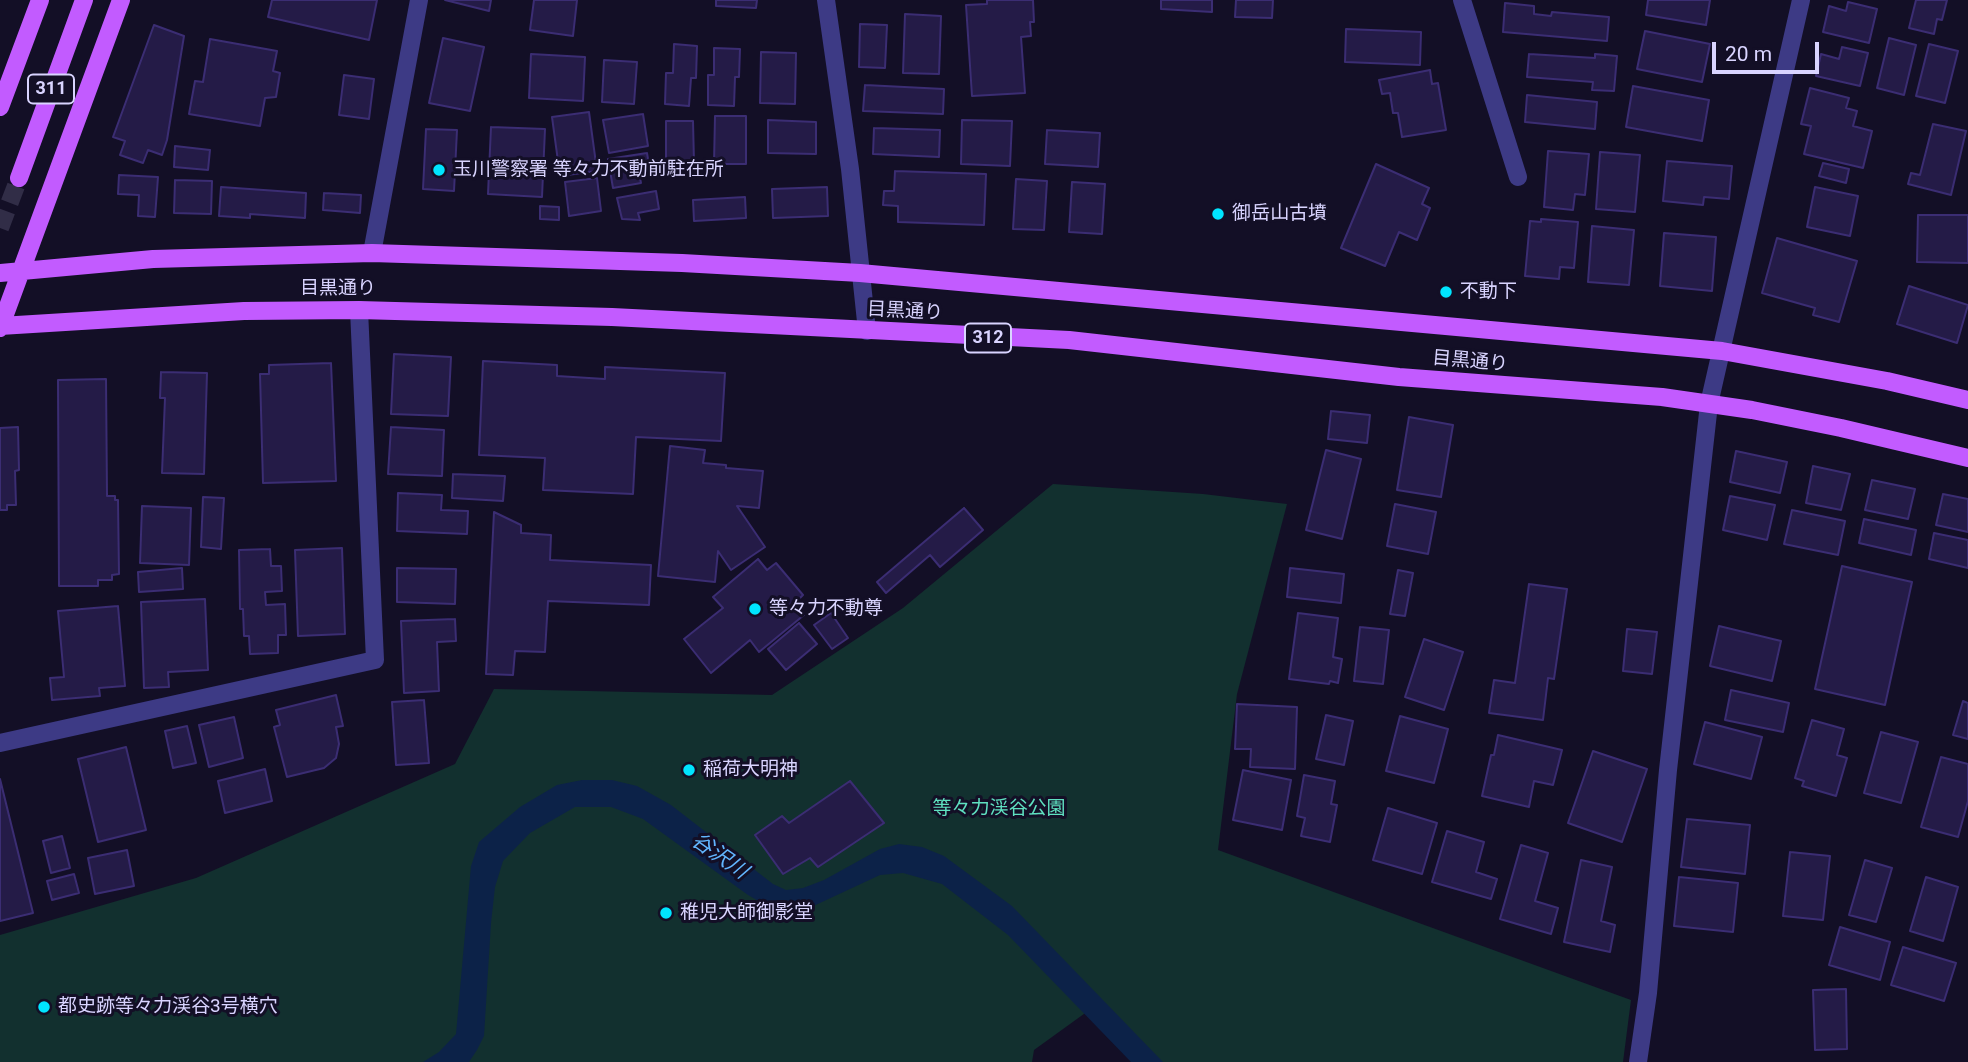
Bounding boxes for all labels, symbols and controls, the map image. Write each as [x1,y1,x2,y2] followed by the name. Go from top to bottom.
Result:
[1716,28,1823,72] scale bar
[1725,42,1772,66] text: 20 m
[28,74,74,104] road number: 311
[453,159,724,181] place label: 玉川警察署 等々力不動前駐在所
[431,162,447,178] marker: 玉川警察署 等々力不動前駐在所
[1232,203,1327,225] place label: 御岳山古墳
[1210,206,1226,222] marker: 御岳山古墳
[300,278,376,300] street label: 目黒通り
[1460,281,1517,303] place label: 不動下
[1438,284,1454,300] marker: 不動下
[866,299,944,325] street label: 目黒通り
[965,324,1011,352] road number: 312
[1431,347,1509,377] street label: 目黒通り
[769,598,883,620] place label: 等々力不動尊
[747,601,763,617] marker: 等々力不動尊
[703,759,798,781] place label: 稲荷大明神
[681,762,697,778] marker: 稲荷大明神
[933,798,1065,820] park label: 等々力渓谷公園
[686,829,752,885] water label: 谷沢川
[680,902,813,924] place label: 稚児大師御影堂
[658,905,674,921] marker: 稚児大師御影堂
[58,996,278,1018] place label: 都史跡等々力渓谷3号横穴
[36,999,52,1015] marker: 都史跡等々力渓谷3号横穴

